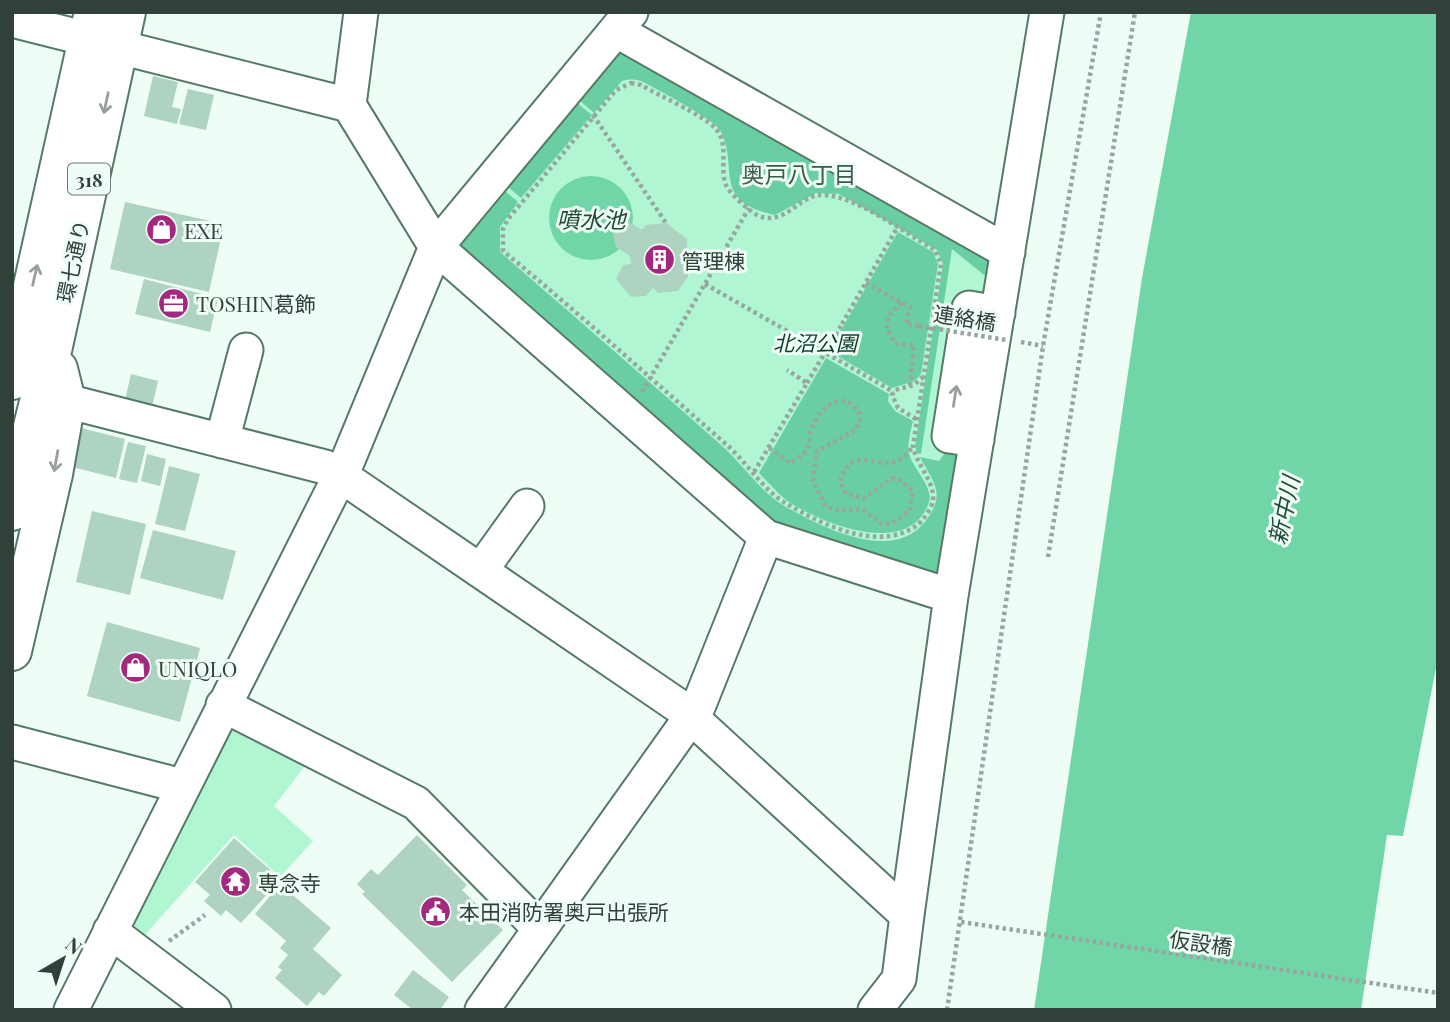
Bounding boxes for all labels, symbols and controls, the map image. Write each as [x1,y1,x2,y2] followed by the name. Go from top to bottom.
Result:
[98,91,112,114] one-way arrow
[742,158,857,189] district label: 奥戸八丁目
[68,164,110,195] road number: 318
[557,203,628,234] water label: 噴水池
[144,213,178,247] shop icon: EXE
[184,216,223,244] place label: EXE
[50,217,94,305] street label: 環七通り
[642,243,676,277] building icon: 管理棟
[682,246,745,274] place label: 管理棟
[29,264,43,287] one-way arrow
[156,286,190,320] office icon: TOSHIN葛飾
[196,289,316,317] place label: TOSHIN葛飾
[932,298,998,336] street label: 連絡橋
[773,328,860,356] park label: 北沼公園
[949,385,962,408] one-way arrow
[48,449,62,472] one-way arrow
[1261,470,1306,547] water label: 新中川
[118,651,152,685] shop icon: UNIQLO
[158,654,237,682] place label: UNIQLO
[218,865,252,899] temple icon: 専念寺
[258,868,321,896] place label: 専念寺
[419,894,453,928] public building icon: 本田消防署奥戸出張所
[459,897,669,925] place label: 本田消防署奥戸出張所
[28,924,98,994] north arrow
[1168,924,1234,960] street label: 仮設橋
[61,931,88,960] text: N

